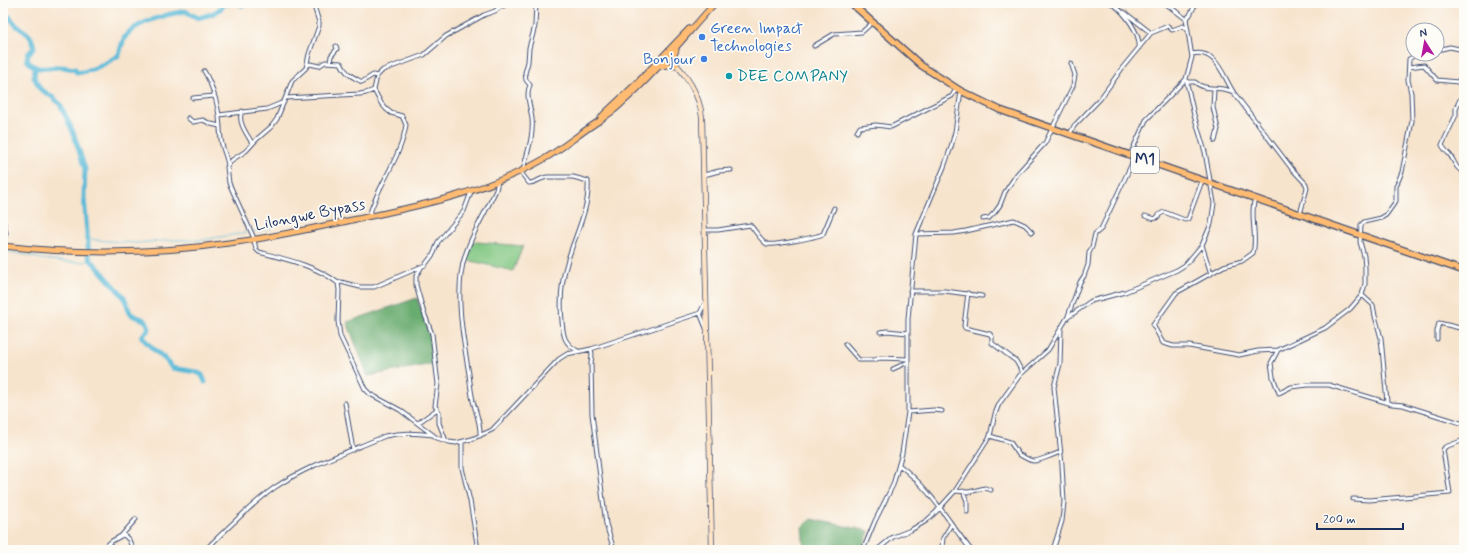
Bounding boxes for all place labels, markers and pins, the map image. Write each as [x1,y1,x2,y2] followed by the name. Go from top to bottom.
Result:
[710,18,803,58] place label: Green Impact Technologies
[697,32,707,42] marker: Green Impact Technologies
[643,49,696,70] place label: Bonjour
[699,54,709,64] marker: Bonjour
[737,66,848,87] place label: DEE COMPANY
[724,71,734,81] marker: DEE COMPANY

